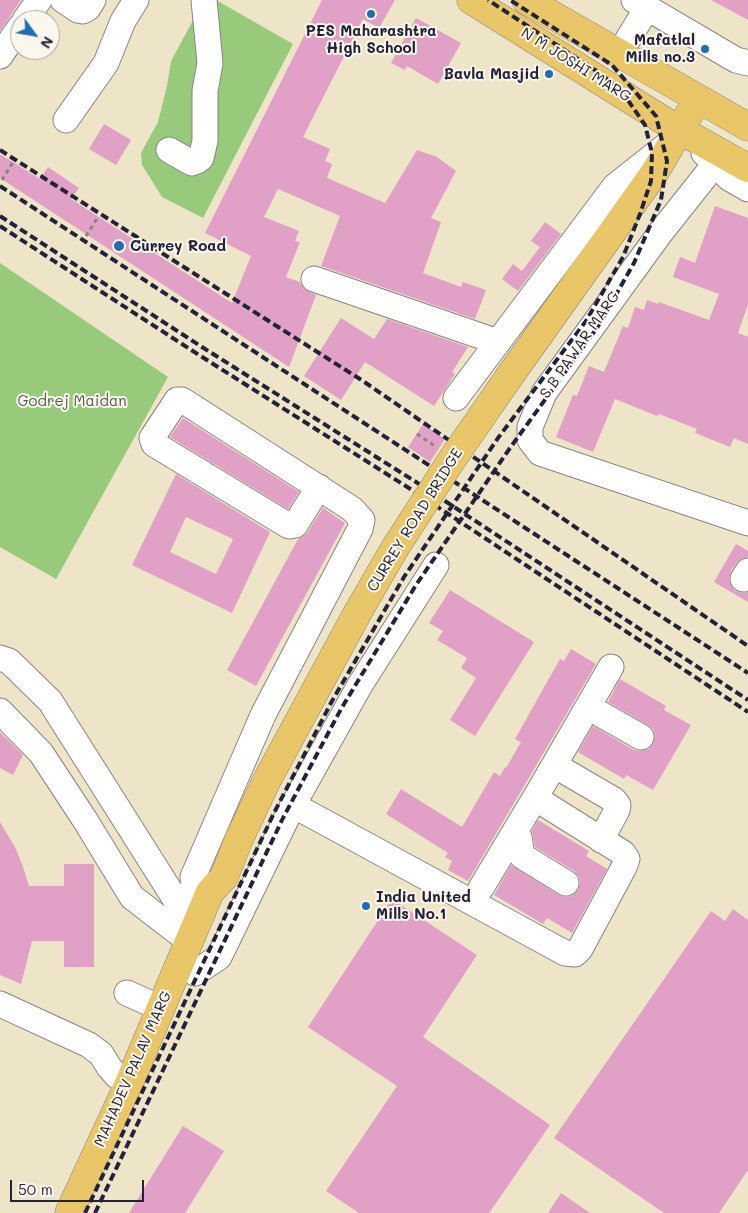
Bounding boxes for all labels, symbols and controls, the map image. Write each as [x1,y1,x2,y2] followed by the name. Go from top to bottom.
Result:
[365,8,377,20] marker: PES Maharashtra High School
[10,10,60,60] north arrow
[306,22,436,57] place label: PES Maharashtra High School
[518,24,634,106] street label: N M JOSHI MARG
[625,31,695,66] place label: Mafatlal Mills no.3
[36,33,58,52] text: N
[699,43,711,55] marker: Mafatlal Mills no.3
[444,65,539,83] place label: Bavla Masjid
[543,68,555,80] marker: Bavla Masjid
[130,237,226,255] place label: Currey Road
[112,239,126,253] marker: Currey Road
[536,288,624,402] street label: S B PAWAR MARG
[17,392,127,410] park label: Godrej Maidan
[363,445,467,595] street label: CURREY ROAD BRIDGE
[376,888,471,923] place label: India United Mills No.1
[360,900,372,912] marker: India United Mills No.1
[90,988,176,1150] street label: MAHADEV PALAV MARG
[12,1170,146,1202] scale bar
[18,1179,53,1199] text: 50 m

